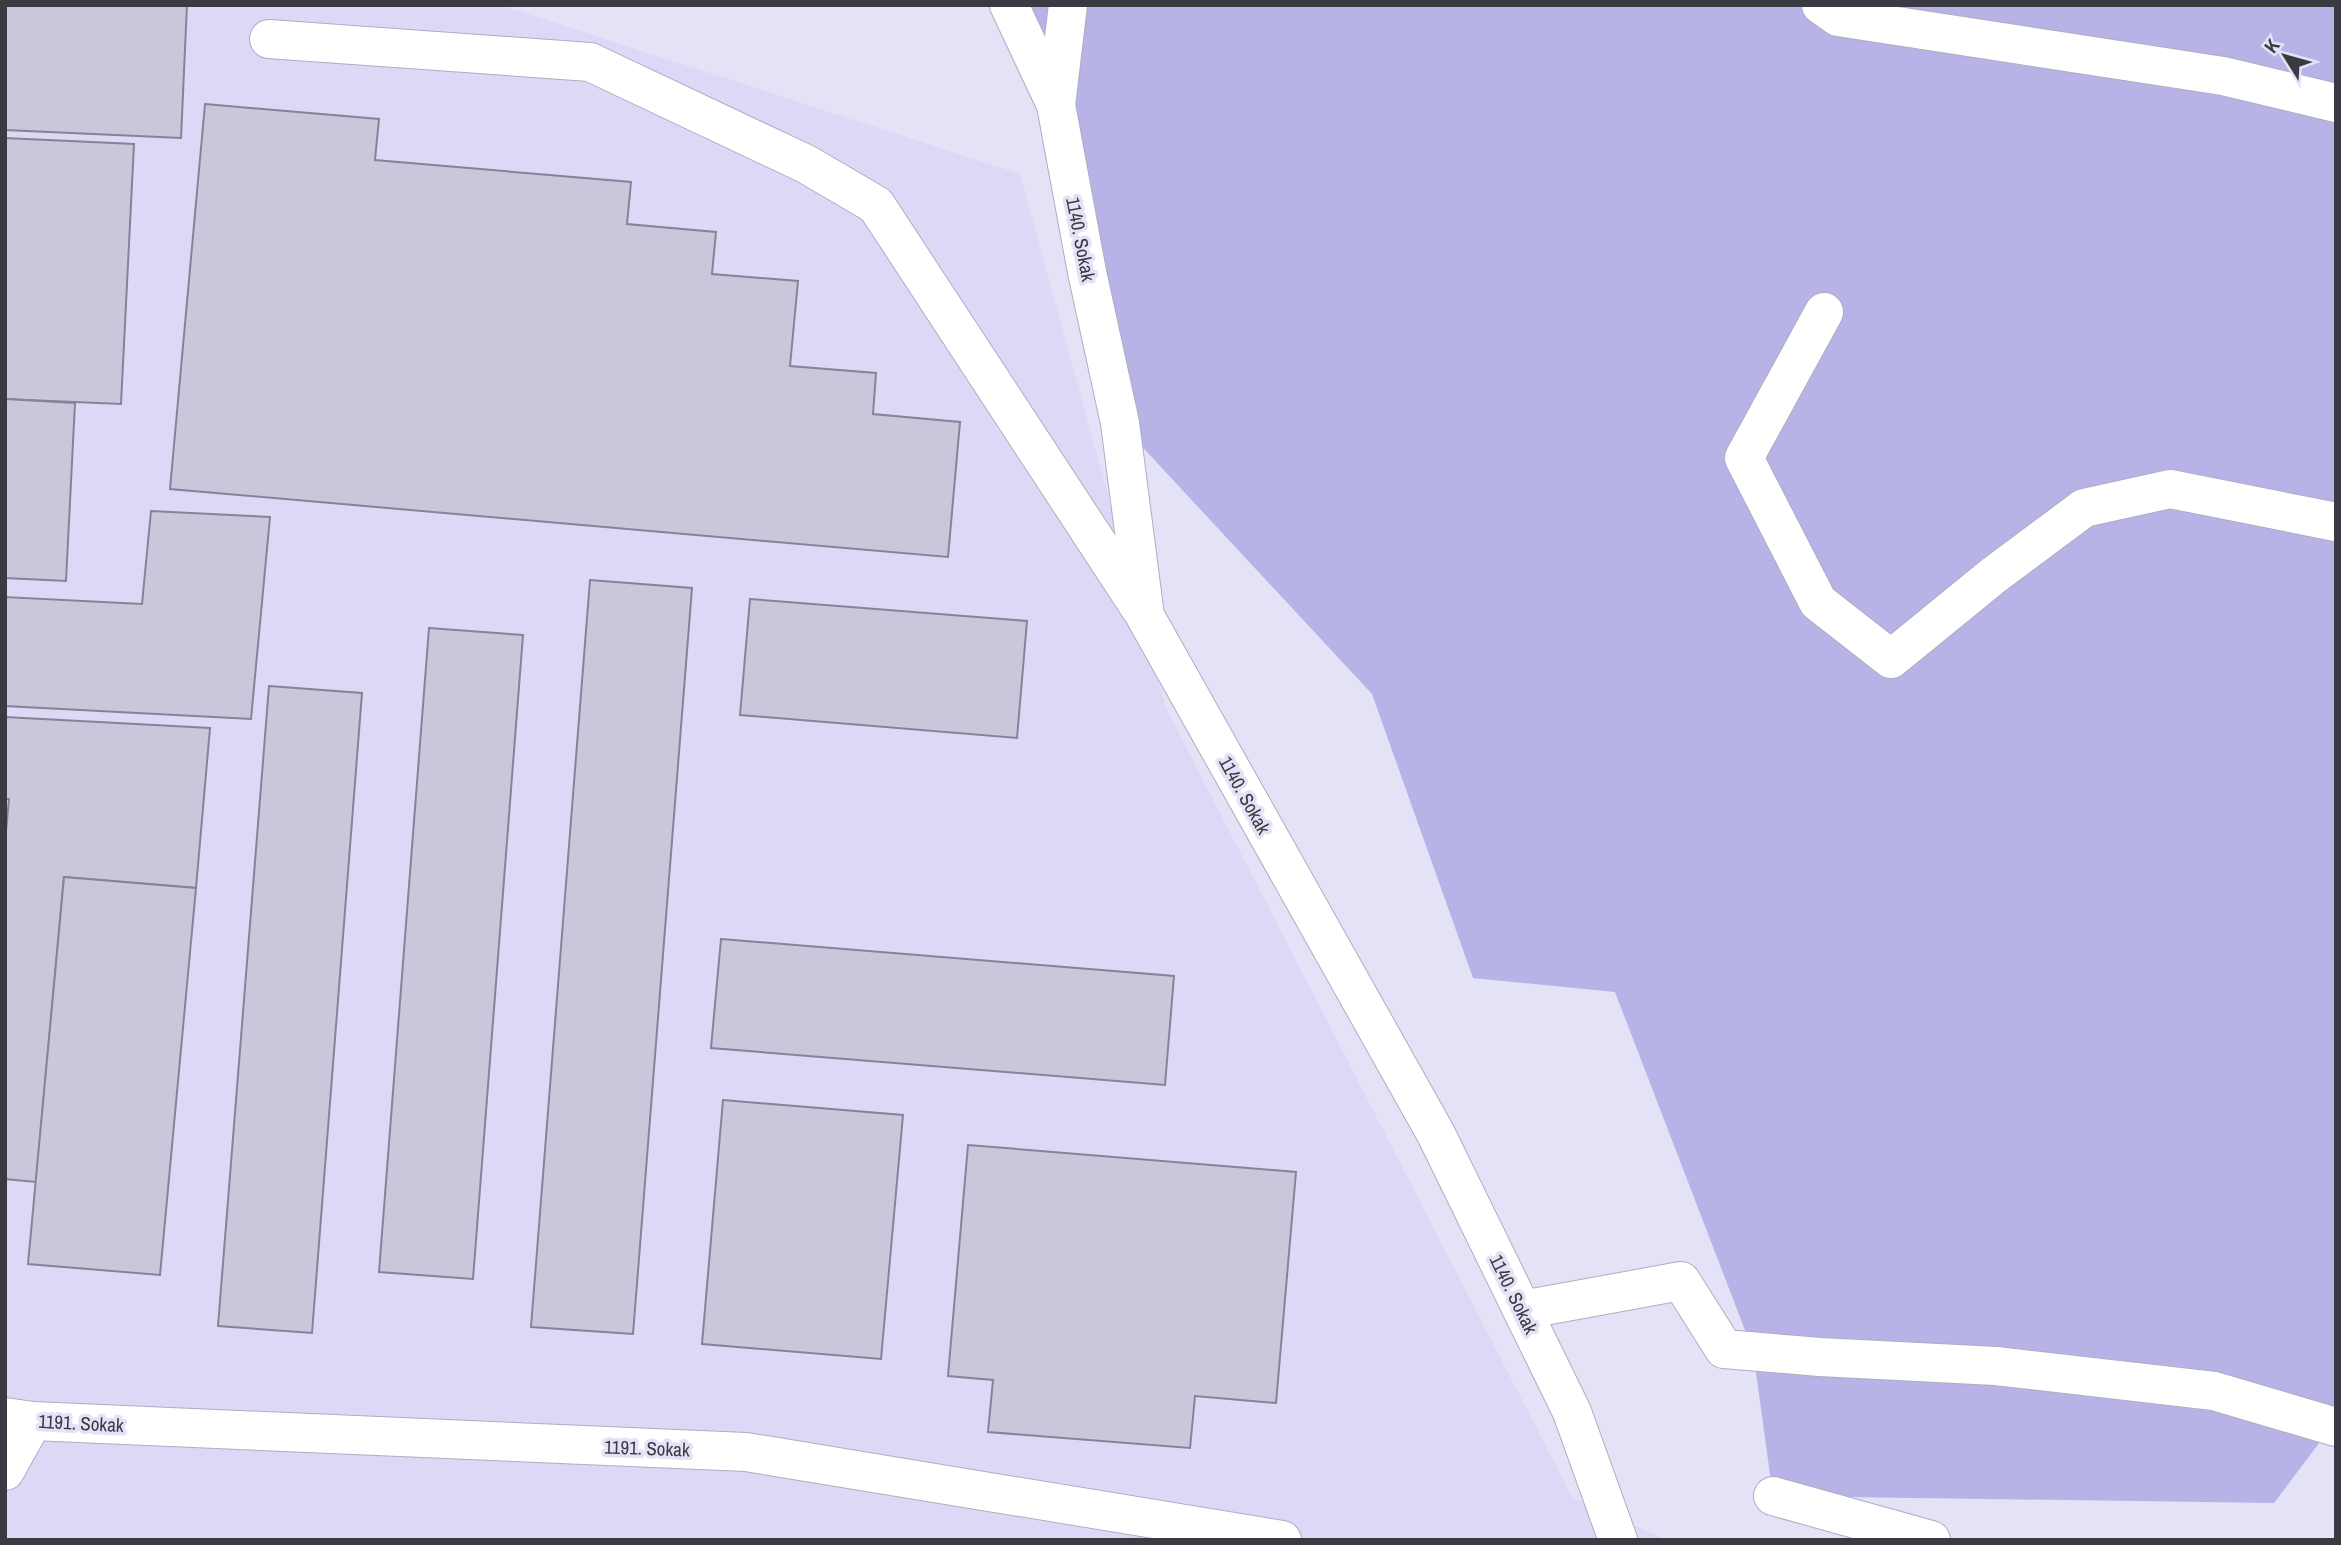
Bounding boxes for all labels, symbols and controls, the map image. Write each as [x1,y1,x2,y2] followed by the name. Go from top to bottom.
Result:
[2250,21,2320,91] north arrow
[2258,33,2286,58] text: K
[1060,195,1102,284] street label: 1140. Sokak
[1213,751,1277,839] street label: 1140. Sokak
[1484,1250,1545,1338] street label: 1140. Sokak
[38,1408,125,1438] street label: 1191. Sokak
[604,1434,690,1462] street label: 1191. Sokak

